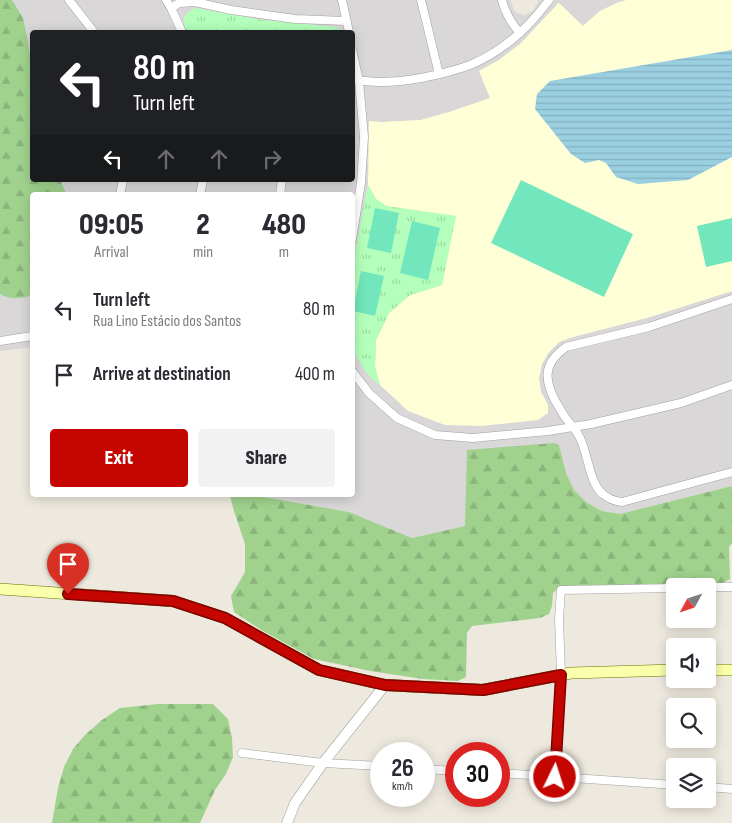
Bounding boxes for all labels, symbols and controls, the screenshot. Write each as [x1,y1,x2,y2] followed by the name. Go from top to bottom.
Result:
[133,47,195,90] text: 80 m
[50,50,115,115] icon: left
[133,90,195,117] text: Turn left
[99,145,127,173] icon: left
[152,145,180,173] icon: ahead
[205,145,233,173] icon: ahead
[258,145,286,173] icon: right
[79,207,144,243] text: 09:05
[196,207,210,243] text: 2
[262,207,306,243] text: 480
[94,243,129,262] text: Arrival
[193,243,213,262] text: min
[279,243,289,262] text: m
[93,289,150,312] text: Turn left
[50,296,78,324] icon: left
[303,298,335,321] text: 80 m
[93,312,241,331] text: Rua Lino Estácio dos Santos
[50,361,78,389] icon: arrive
[93,363,231,386] text: Arrive at destination
[295,363,335,386] text: 400 m
[50,429,188,487] button: Exit
[198,429,335,487] button: Share
[47,543,89,594] pin
[54,550,82,578] icon: arrive
[666,578,716,628] north arrow
[666,578,716,808] map controls
[666,638,716,688] button: sound
[666,698,716,748] button: search
[445,742,510,807] speed limit sign: 30
[528,750,580,802] position arrow
[391,753,414,784] text: 26
[666,758,716,808] button: layers
[392,779,413,794] text: km/h

